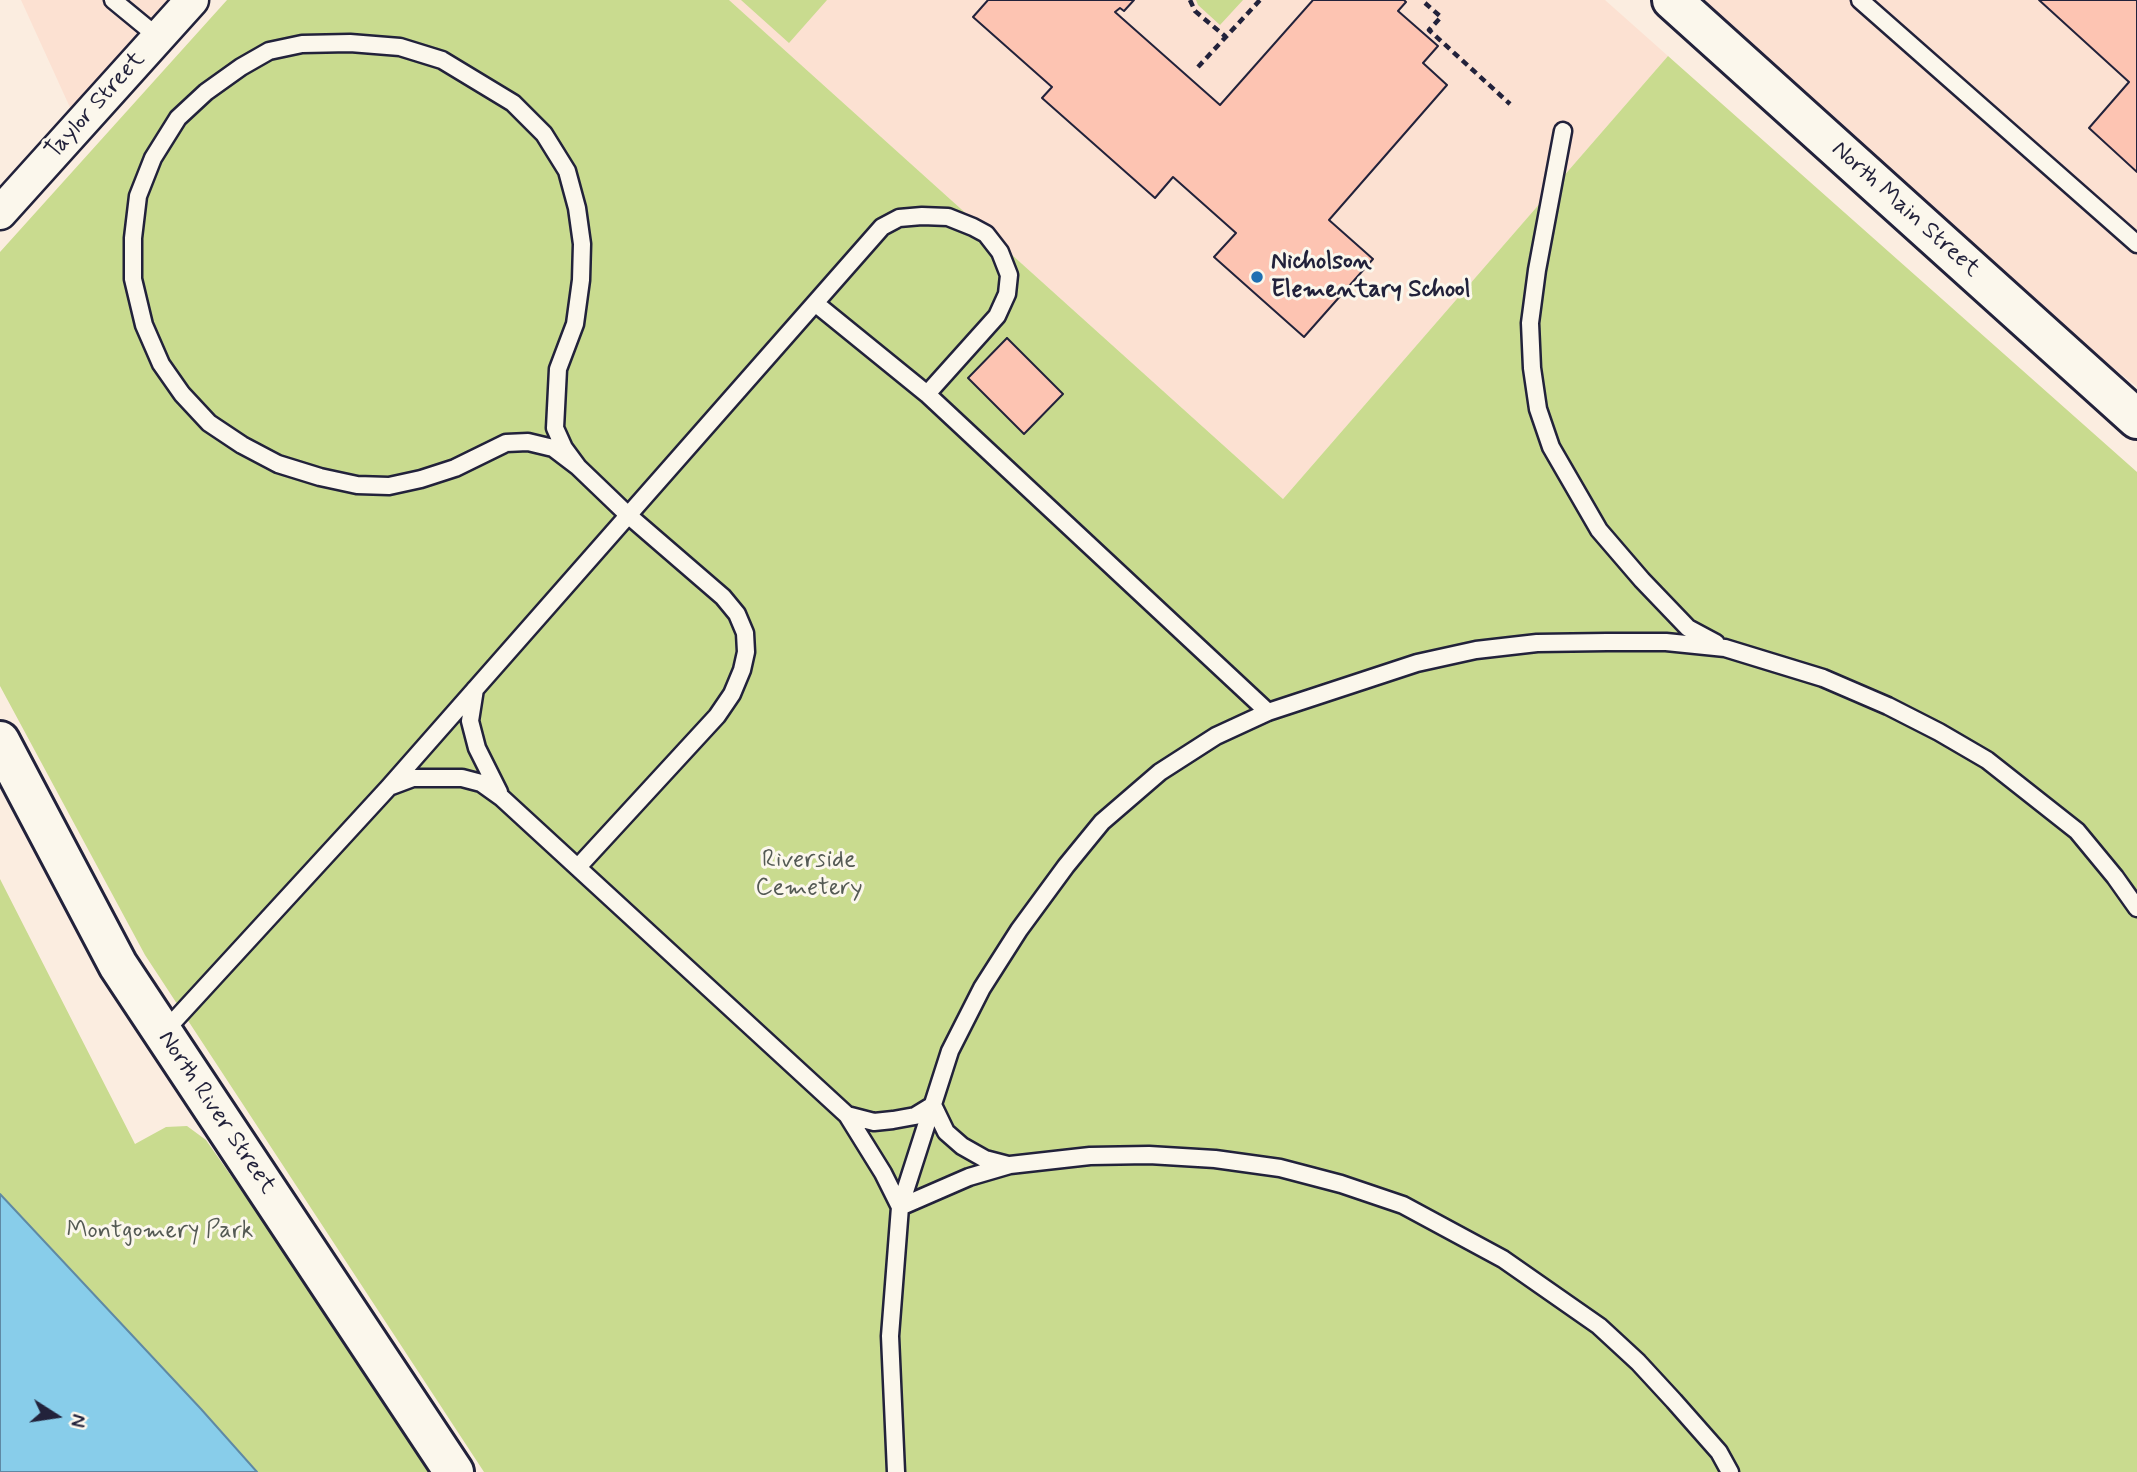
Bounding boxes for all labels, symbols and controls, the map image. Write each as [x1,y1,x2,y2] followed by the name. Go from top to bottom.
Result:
[40,46,152,166] street label: Taylor Street
[1825,136,1985,284] street label: North Main Street
[1271,249,1470,305] place label: Nicholson Elementary School
[1249,269,1265,285] marker: Nicholson Elementary School
[755,847,863,903] park label: Riverside Cemetery
[151,1026,281,1200] street label: North River Street
[66,1218,254,1246] park label: Montgomery Park
[21,1381,91,1451] north arrow
[63,1412,91,1429] text: N

